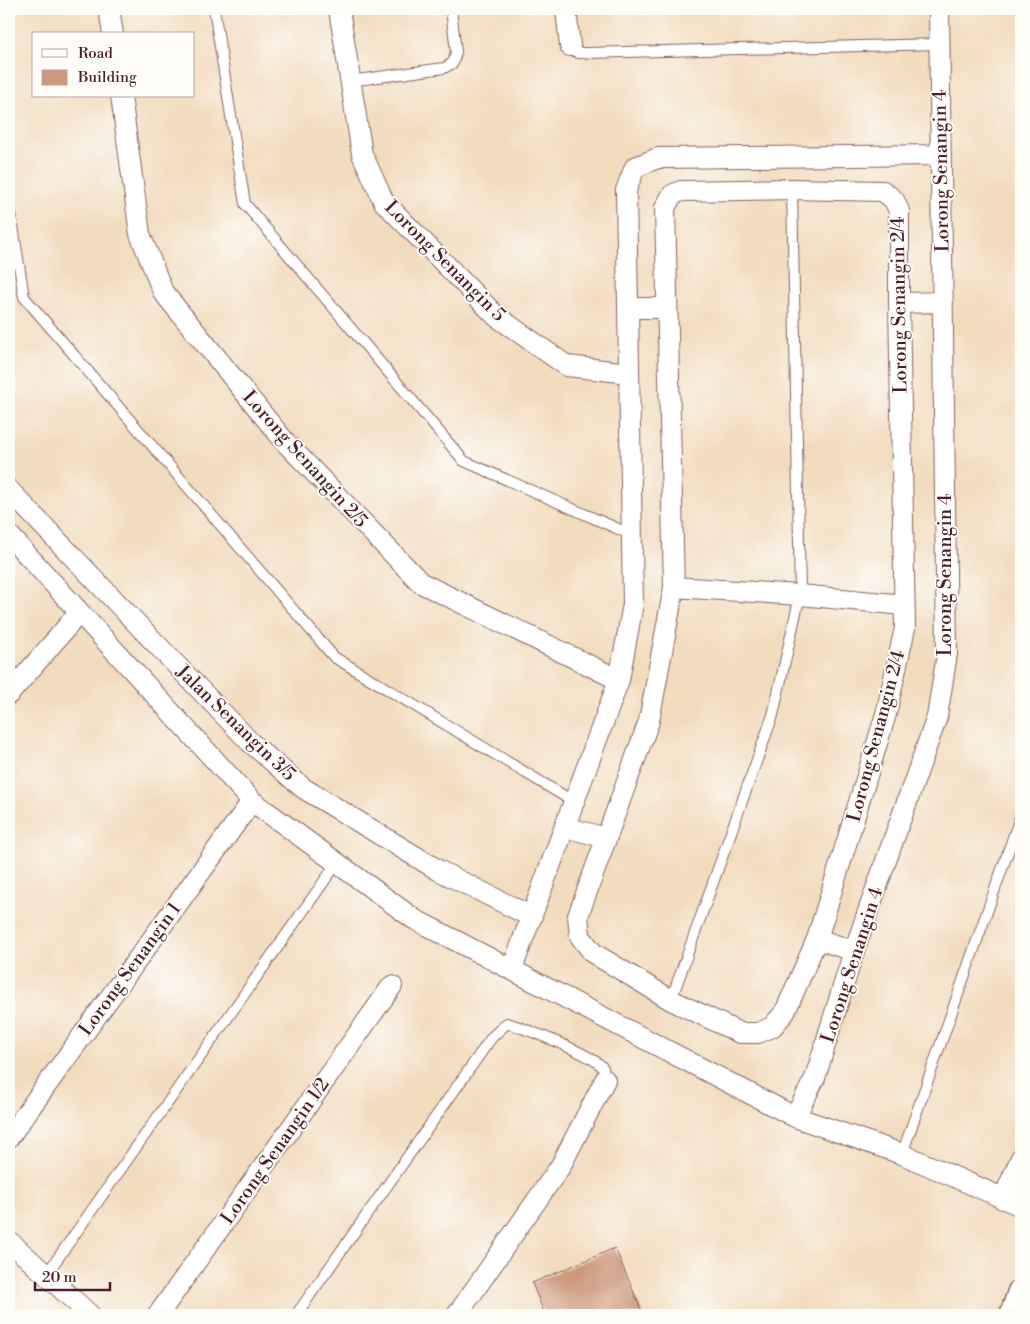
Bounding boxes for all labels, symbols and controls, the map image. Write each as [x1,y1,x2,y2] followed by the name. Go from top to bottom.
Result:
[32,32,195,98] legend
[78,44,113,63] text: Road
[77,68,137,87] text: Building
[928,90,954,252] street label: Lorong Senangin 4
[379,195,511,327] street label: Lorong Senangin 5
[885,216,913,394] street label: Lorong Senangin 2/4
[237,386,373,532] street label: Lorong Senangin 2/5
[933,494,957,656] street label: Lorong Senangin 4
[842,647,910,825] street label: Lorong Senangin 2/4
[171,659,301,786] street label: Jalan Senangin 3/5
[815,884,889,1046] street label: Lorong Senangin 4
[73,898,187,1040] street label: Lorong Senangin 1
[215,1073,335,1229] street label: Lorong Senangin 1/2
[35,1259,110,1291] scale bar
[42,1268,77,1287] text: 20 m

